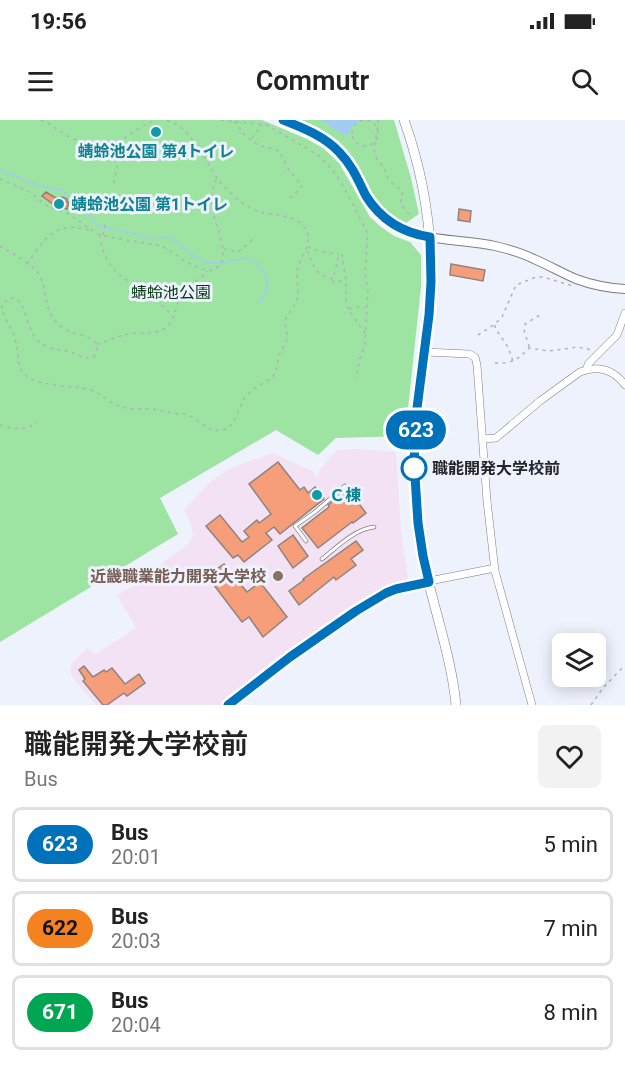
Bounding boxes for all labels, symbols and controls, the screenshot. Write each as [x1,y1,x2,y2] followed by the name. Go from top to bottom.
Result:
[30,9,87,34] text: 19:56
[24,65,57,98] icon: menu
[256,65,369,97] text: Commutr
[568,65,601,98] icon: search
[149,125,163,139] marker: 蜻蛉池公園 第4トイレ
[77,142,235,161] place label: 蜻蛉池公園 第4トイレ
[71,195,228,214] place label: 蜻蛉池公園 第1トイレ
[52,197,66,211] marker: 蜻蛉池公園 第1トイレ
[131,283,211,302] park label: 蜻蛉池公園
[382,410,450,450] line badge: 623
[398,418,434,442] text: 623
[401,455,427,481] marker: 職能開発大学校前
[432,459,560,478] place label: 職能開発大学校前
[329,486,361,505] place label: Ｃ棟
[310,488,324,502] marker: Ｃ棟
[90,567,266,586] place label: 近畿職業能力開発大学校
[271,569,285,583] marker: 近畿職業能力開発大学校
[552,633,606,687] map controls
[552,633,606,687] button: layers
[538,725,601,788] button: heart
[24,728,248,761] text: 職能開発大学校前
[24,767,58,791] text: Bus
[111,820,149,845] text: Bus
[42,832,78,856] text: 623
[543,832,598,857] text: 5 min
[111,845,161,869] text: 20:01
[111,904,149,929] text: Bus
[42,916,78,940] text: 622
[543,916,598,941] text: 7 min
[111,929,161,953] text: 20:03
[111,988,149,1013] text: Bus
[42,1000,78,1024] text: 671
[543,1000,598,1025] text: 8 min
[111,1013,161,1037] text: 20:04

